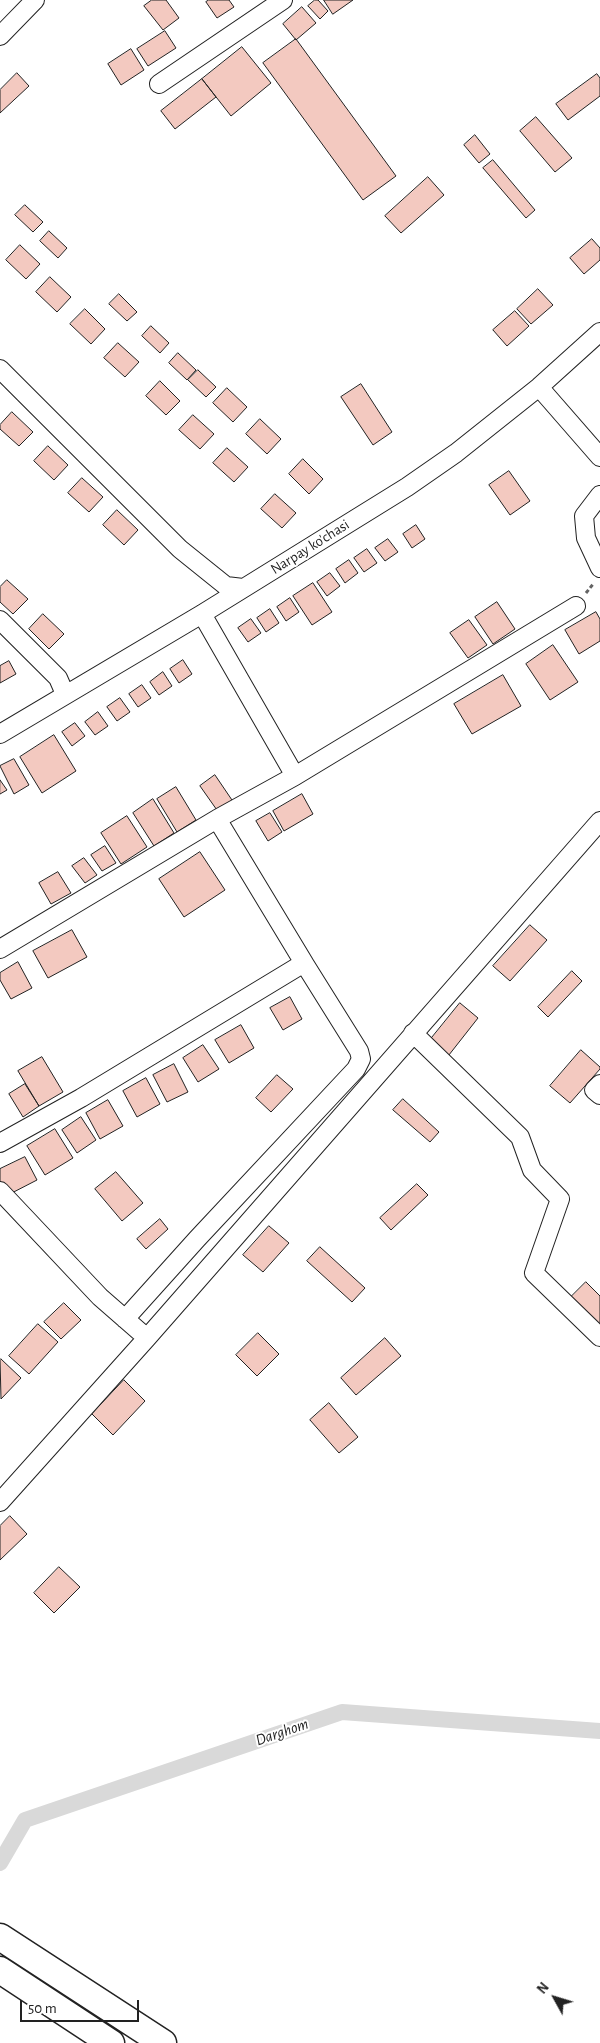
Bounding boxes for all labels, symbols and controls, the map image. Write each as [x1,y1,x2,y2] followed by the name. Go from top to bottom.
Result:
[267,516,353,578] street label: Narpay ko'chasi
[253,1714,311,1750] water label: Darghоm
[530,1973,580,2023] north arrow
[535,1980,552,1997] text: N
[22,1990,141,2022] scale bar
[28,2001,57,2016] text: 50 m

